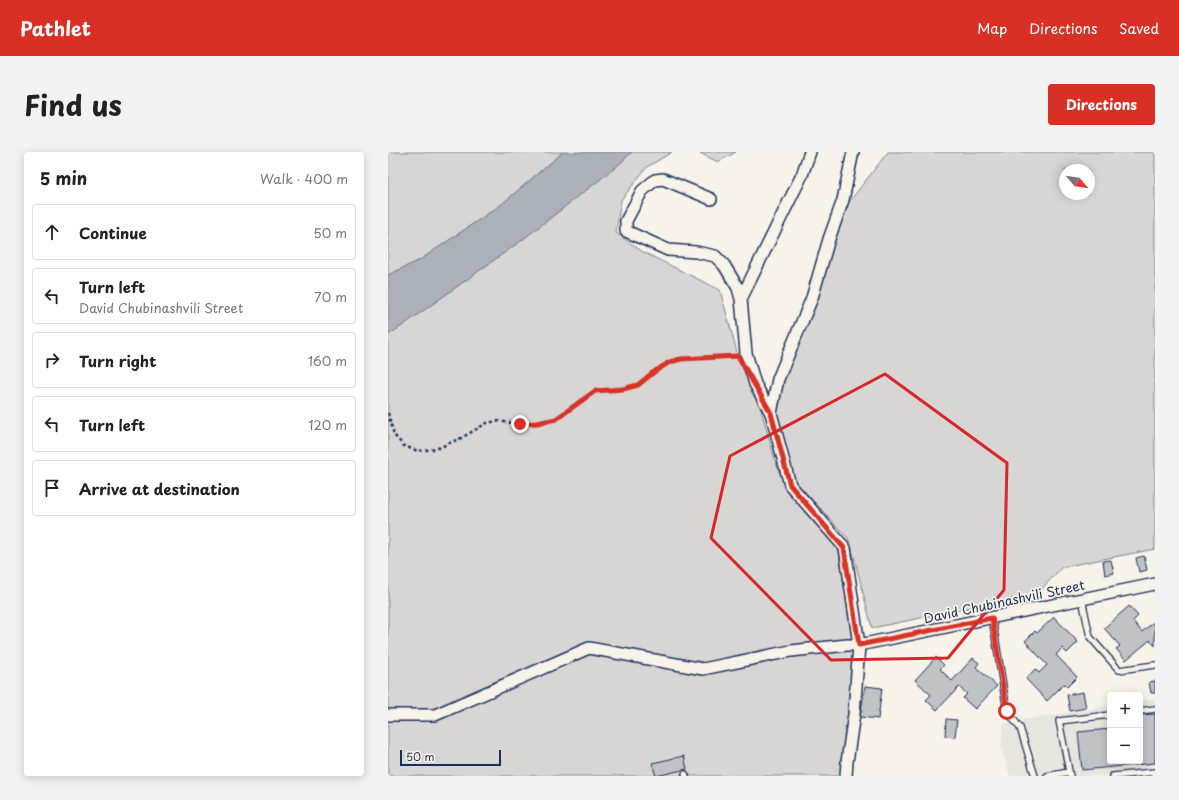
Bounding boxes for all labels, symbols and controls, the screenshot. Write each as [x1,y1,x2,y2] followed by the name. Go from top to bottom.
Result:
[20,14,91,42] text: Pathlet
[977,18,1007,39] text: Map
[1029,18,1097,39] text: Directions
[1119,18,1159,39] text: Saved
[24,83,122,126] text: Find us
[1048,84,1155,125] button: Directions
[1059,164,1095,200] north arrow
[40,165,87,191] text: 5 min
[260,169,348,188] text: Walk · 400 m
[41,221,63,243] icon: ahead
[79,221,147,244] text: Continue
[313,223,347,242] text: 50 m
[79,275,145,298] text: Turn left
[41,285,63,307] icon: left
[314,287,347,306] text: 70 m
[79,298,243,317] text: David Chubinashvili Street
[41,349,63,371] icon: right
[79,349,156,372] text: Turn right
[308,351,347,370] text: 160 m
[41,413,63,435] icon: left
[79,413,145,436] text: Turn left
[308,415,347,434] text: 120 m
[511,415,529,433] route end
[41,477,63,499] icon: arrive
[79,477,240,500] text: Arrive at destination
[922,575,1086,627] street label: David Chubinashvili Street
[1107,692,1143,764] map controls
[1107,692,1143,728] button: +
[998,702,1016,720] route start
[1107,728,1143,764] button: −
[400,748,501,767] scale bar
[406,748,435,765] text: 50 m

